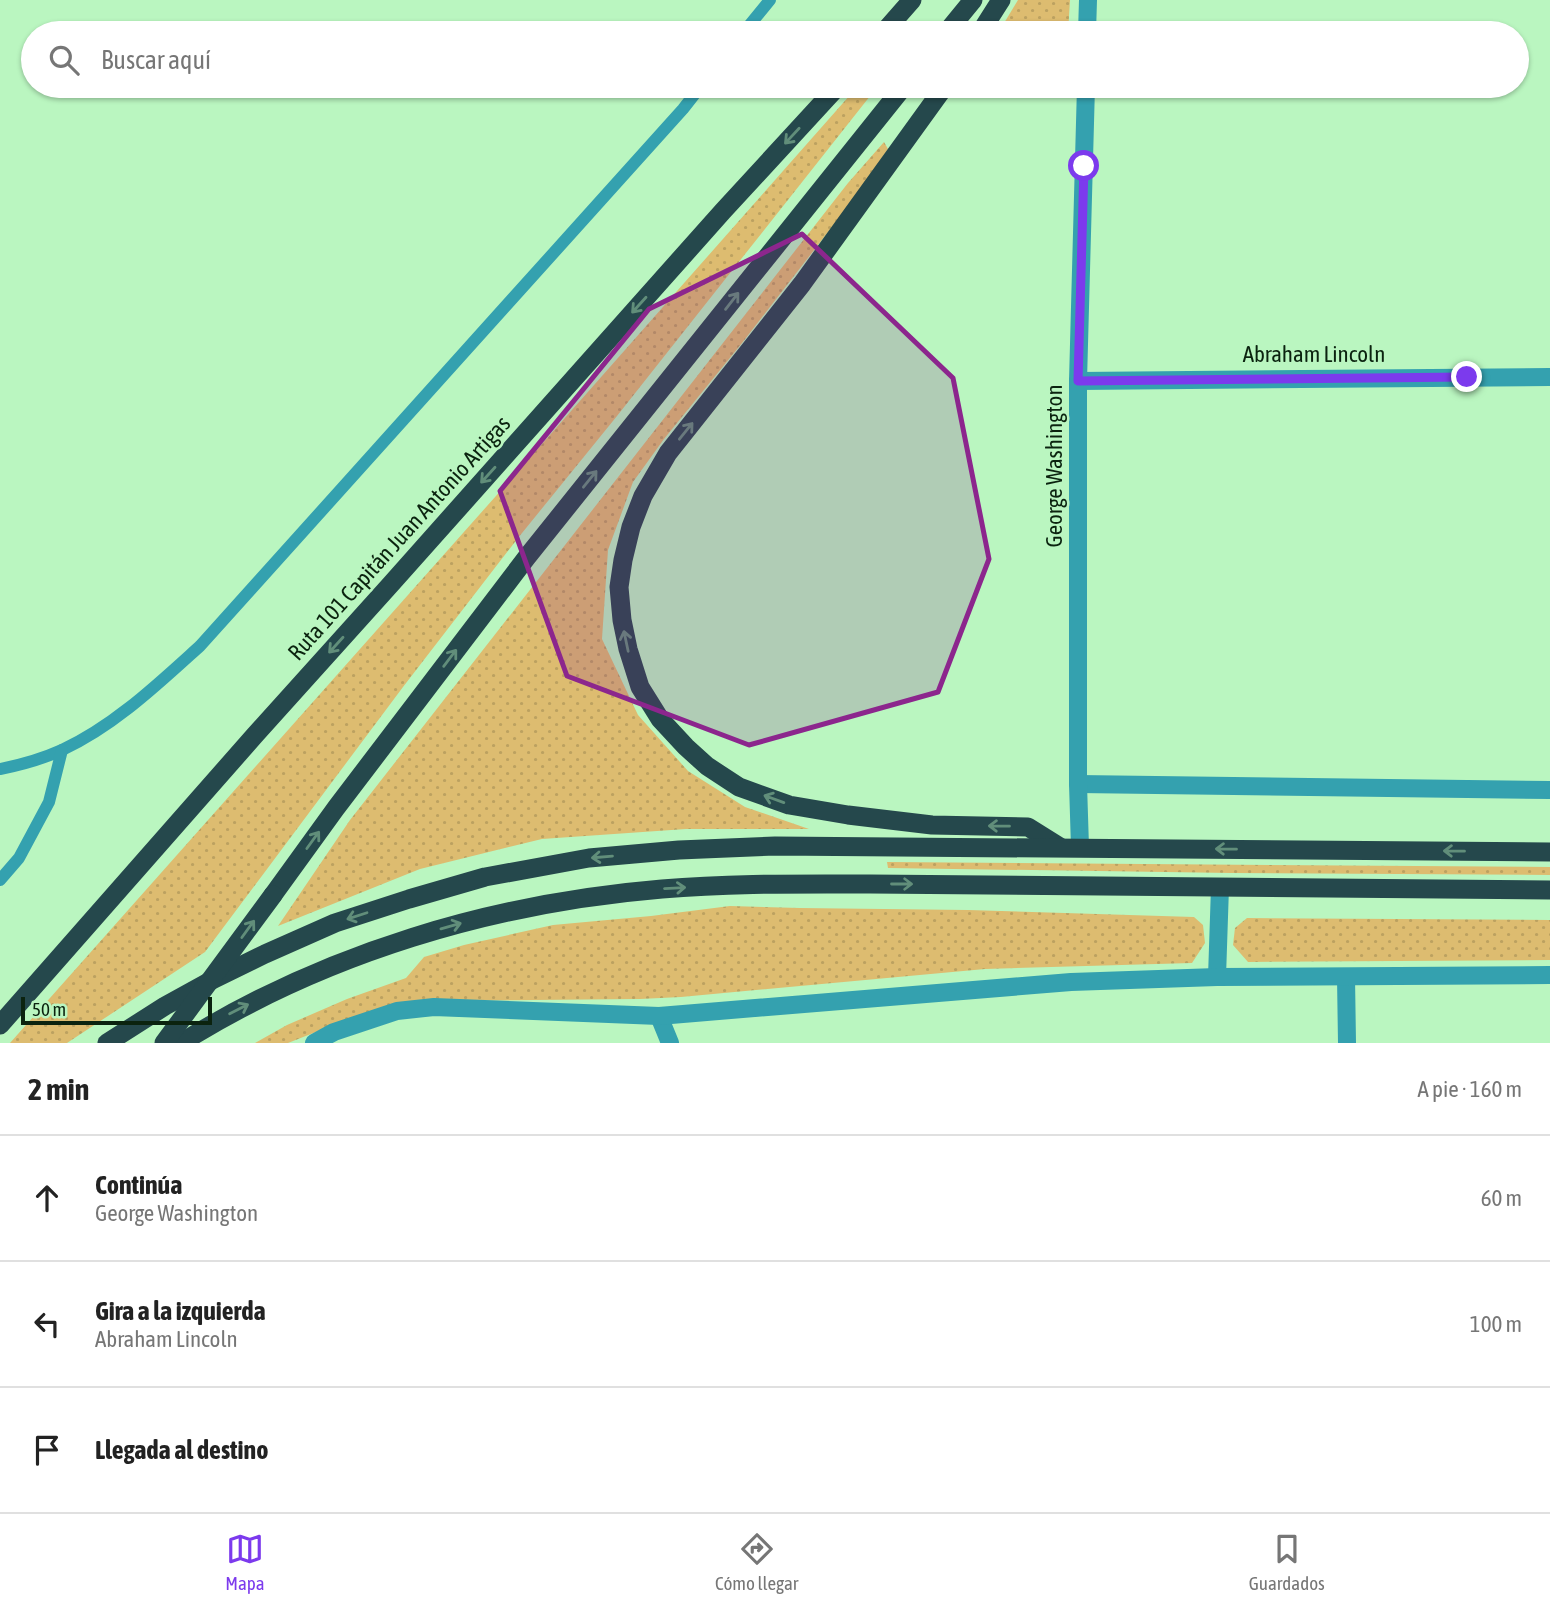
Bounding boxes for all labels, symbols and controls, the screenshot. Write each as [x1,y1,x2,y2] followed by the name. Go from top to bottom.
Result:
[21,21,1529,98] search box
[45,41,83,79] icon: search
[101,45,211,75] text: Buscar aquí
[783,127,800,144] one-way arrow
[1068,150,1099,181] route start
[724,292,739,310] one-way arrow
[631,296,647,314] one-way arrow
[1243,341,1385,367] street label: Abraham Lincoln
[1451,361,1482,392] route end
[1041,384,1067,548] street label: George Washington
[283,411,515,665] street label: Ruta 101 Capitán Juan Antonio Artigas
[678,422,694,440] one-way arrow
[480,466,496,484] one-way arrow
[582,470,597,488] one-way arrow
[619,630,633,653] one-way arrow
[328,636,345,653] one-way arrow
[443,650,458,668] one-way arrow
[763,792,785,804] one-way arrow
[987,820,1010,833] one-way arrow
[306,831,320,850] one-way arrow
[1215,842,1238,856] one-way arrow
[1443,845,1466,858] one-way arrow
[591,851,613,864] one-way arrow
[891,877,914,891] one-way arrow
[663,882,686,895] one-way arrow
[346,910,368,923] one-way arrow
[440,919,462,932] one-way arrow
[241,920,255,939] one-way arrow
[21,994,212,1026] scale bar
[32,998,66,1020] text: 50 m
[229,1001,249,1015] one-way arrow
[28,1072,89,1106] text: 2 min
[1418,1076,1522,1102] text: A pie · 160 m
[95,1170,182,1200] text: Continúa
[28,1179,66,1217] icon: ahead
[1481,1185,1522,1211] text: 60 m
[95,1200,258,1226] text: George Washington
[95,1296,266,1326] text: Gira a la izquierda
[28,1305,66,1343] icon: left
[1470,1311,1522,1337] text: 100 m
[95,1326,238,1352] text: Abraham Lincoln
[28,1431,66,1469] icon: arrive
[95,1435,268,1465] text: Llegada al destino
[225,1530,265,1594] tab: Mapa
[715,1530,798,1594] tab: Cómo llegar
[1249,1530,1325,1594] tab: Guardados

